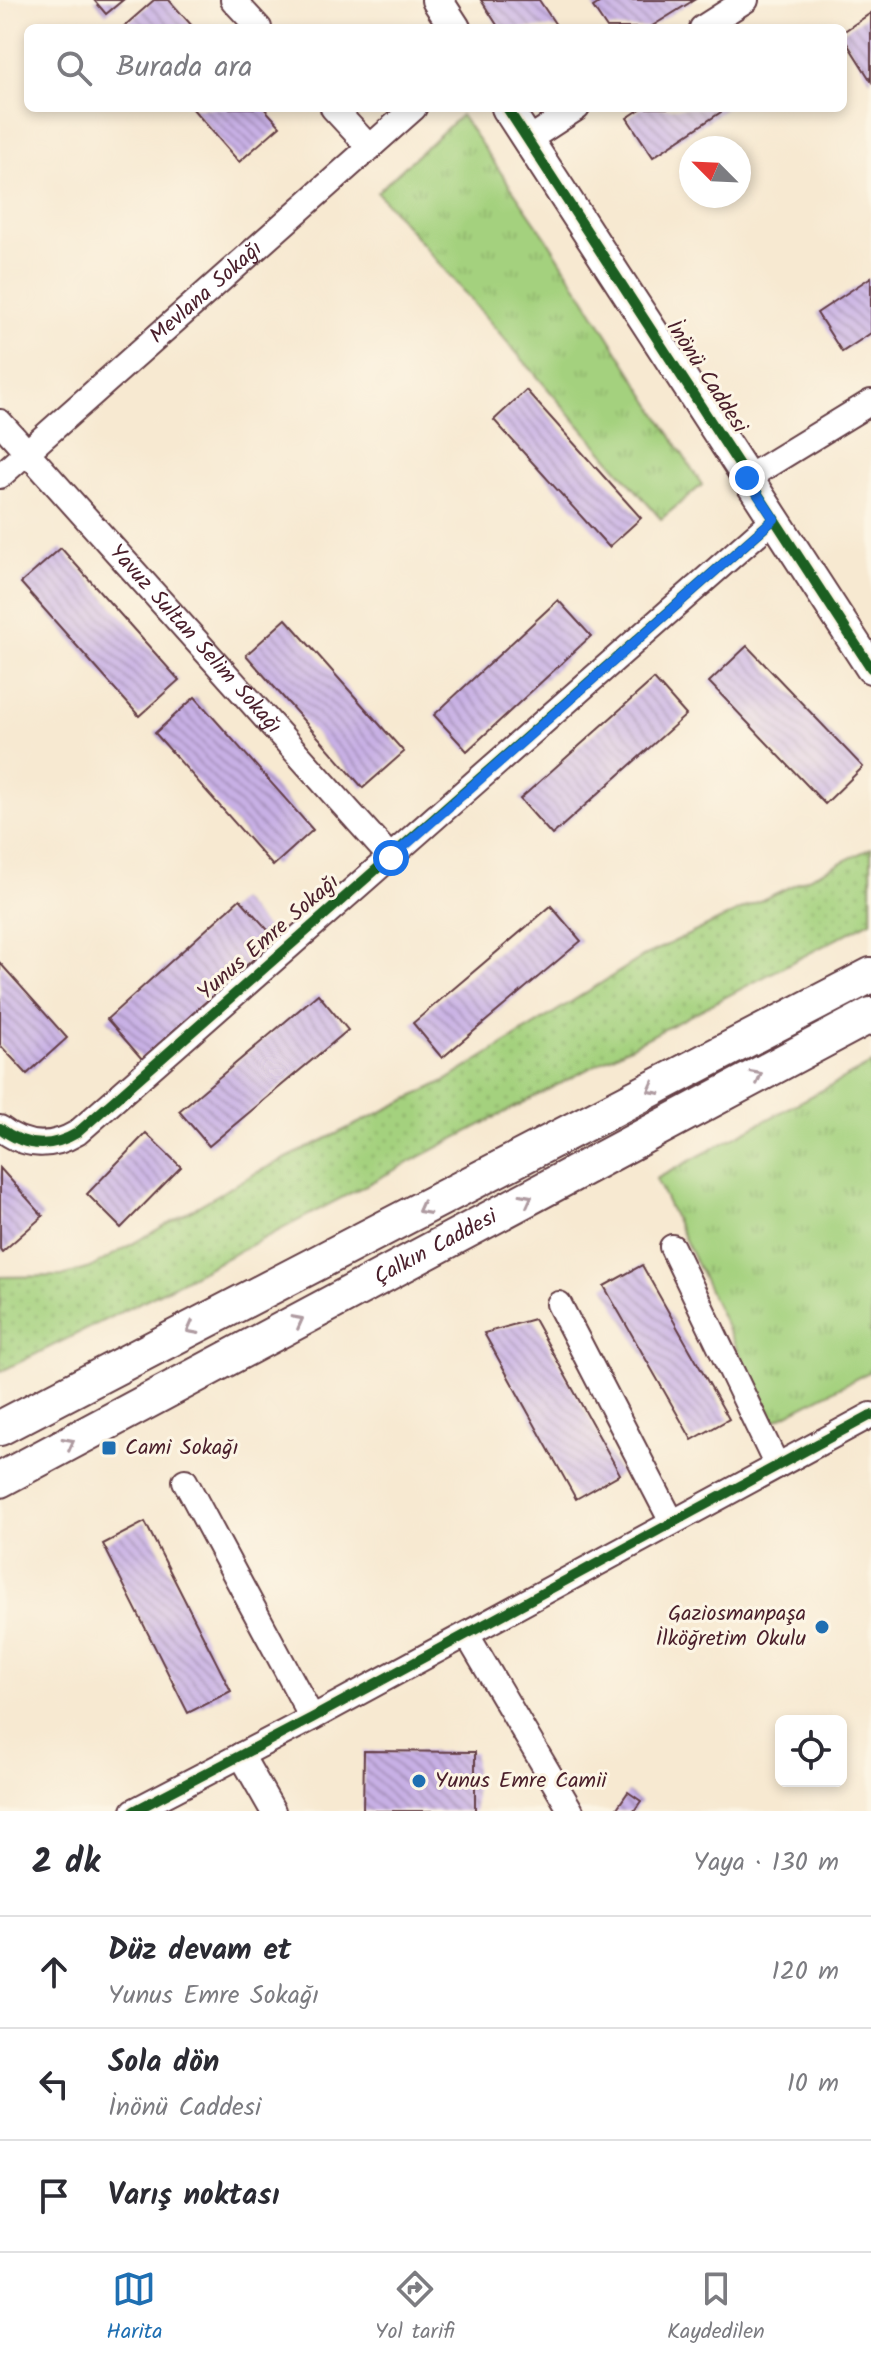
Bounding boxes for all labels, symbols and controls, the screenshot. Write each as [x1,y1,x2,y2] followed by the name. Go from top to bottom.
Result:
[24,24,847,112] search box
[116,44,253,92] text: Burada ara
[52,46,96,90] icon: search
[679,136,751,208] north arrow
[142,233,271,353] street label: Mevlana Sokağı
[656,313,756,441] street label: İnönü Caddesi
[729,460,765,496] route end
[100,536,290,742] street label: Yavuz Sultan Selim Sokağı
[373,840,409,876] route start
[190,866,348,1010] street label: Yunus Emre Sokağı
[748,1071,763,1086] one-way arrow
[647,1079,661,1094] one-way arrow
[519,1193,534,1208] one-way arrow
[368,1200,505,1295] street label: Çalkın Caddesi
[416,1200,431,1215] one-way arrow
[290,1315,304,1330] one-way arrow
[186,1320,200,1335] one-way arrow
[125,1431,238,1466] place label: Cami Sokağı
[60,1438,75,1453] one-way arrow
[100,1439,118,1457] marker: Cami Sokağı
[656,1597,806,1657] place label: Gaziosmanpaşa İlköğretim Okulu
[813,1618,831,1636] marker: Gaziosmanpaşa İlköğretim Okulu
[775,1715,847,1787] map controls
[775,1715,847,1787] button: locate
[435,1764,607,1799] place label: Yunus Emre Camii
[410,1772,428,1790] marker: Yunus Emre Camii
[32,1836,100,1890] text: 2 dk
[693,1842,839,1884] text: Yaya · 130 m
[108,1927,291,1975] text: Düz devam et
[32,1950,76,1994] icon: ahead
[772,1951,839,1993] text: 120 m
[108,1975,319,2017] text: Yunus Emre Sokağı
[108,2039,219,2087] text: Sola dön
[32,2062,76,2106] icon: left
[787,2063,839,2105] text: 10 m
[108,2087,261,2129] text: İnönü Caddesi
[108,2172,279,2220] text: Varış noktası
[32,2174,76,2218] icon: arrive
[106,2267,163,2350] tab: Harita
[375,2267,455,2350] tab: Yol tarifi
[667,2267,765,2350] tab: Kaydedilen

